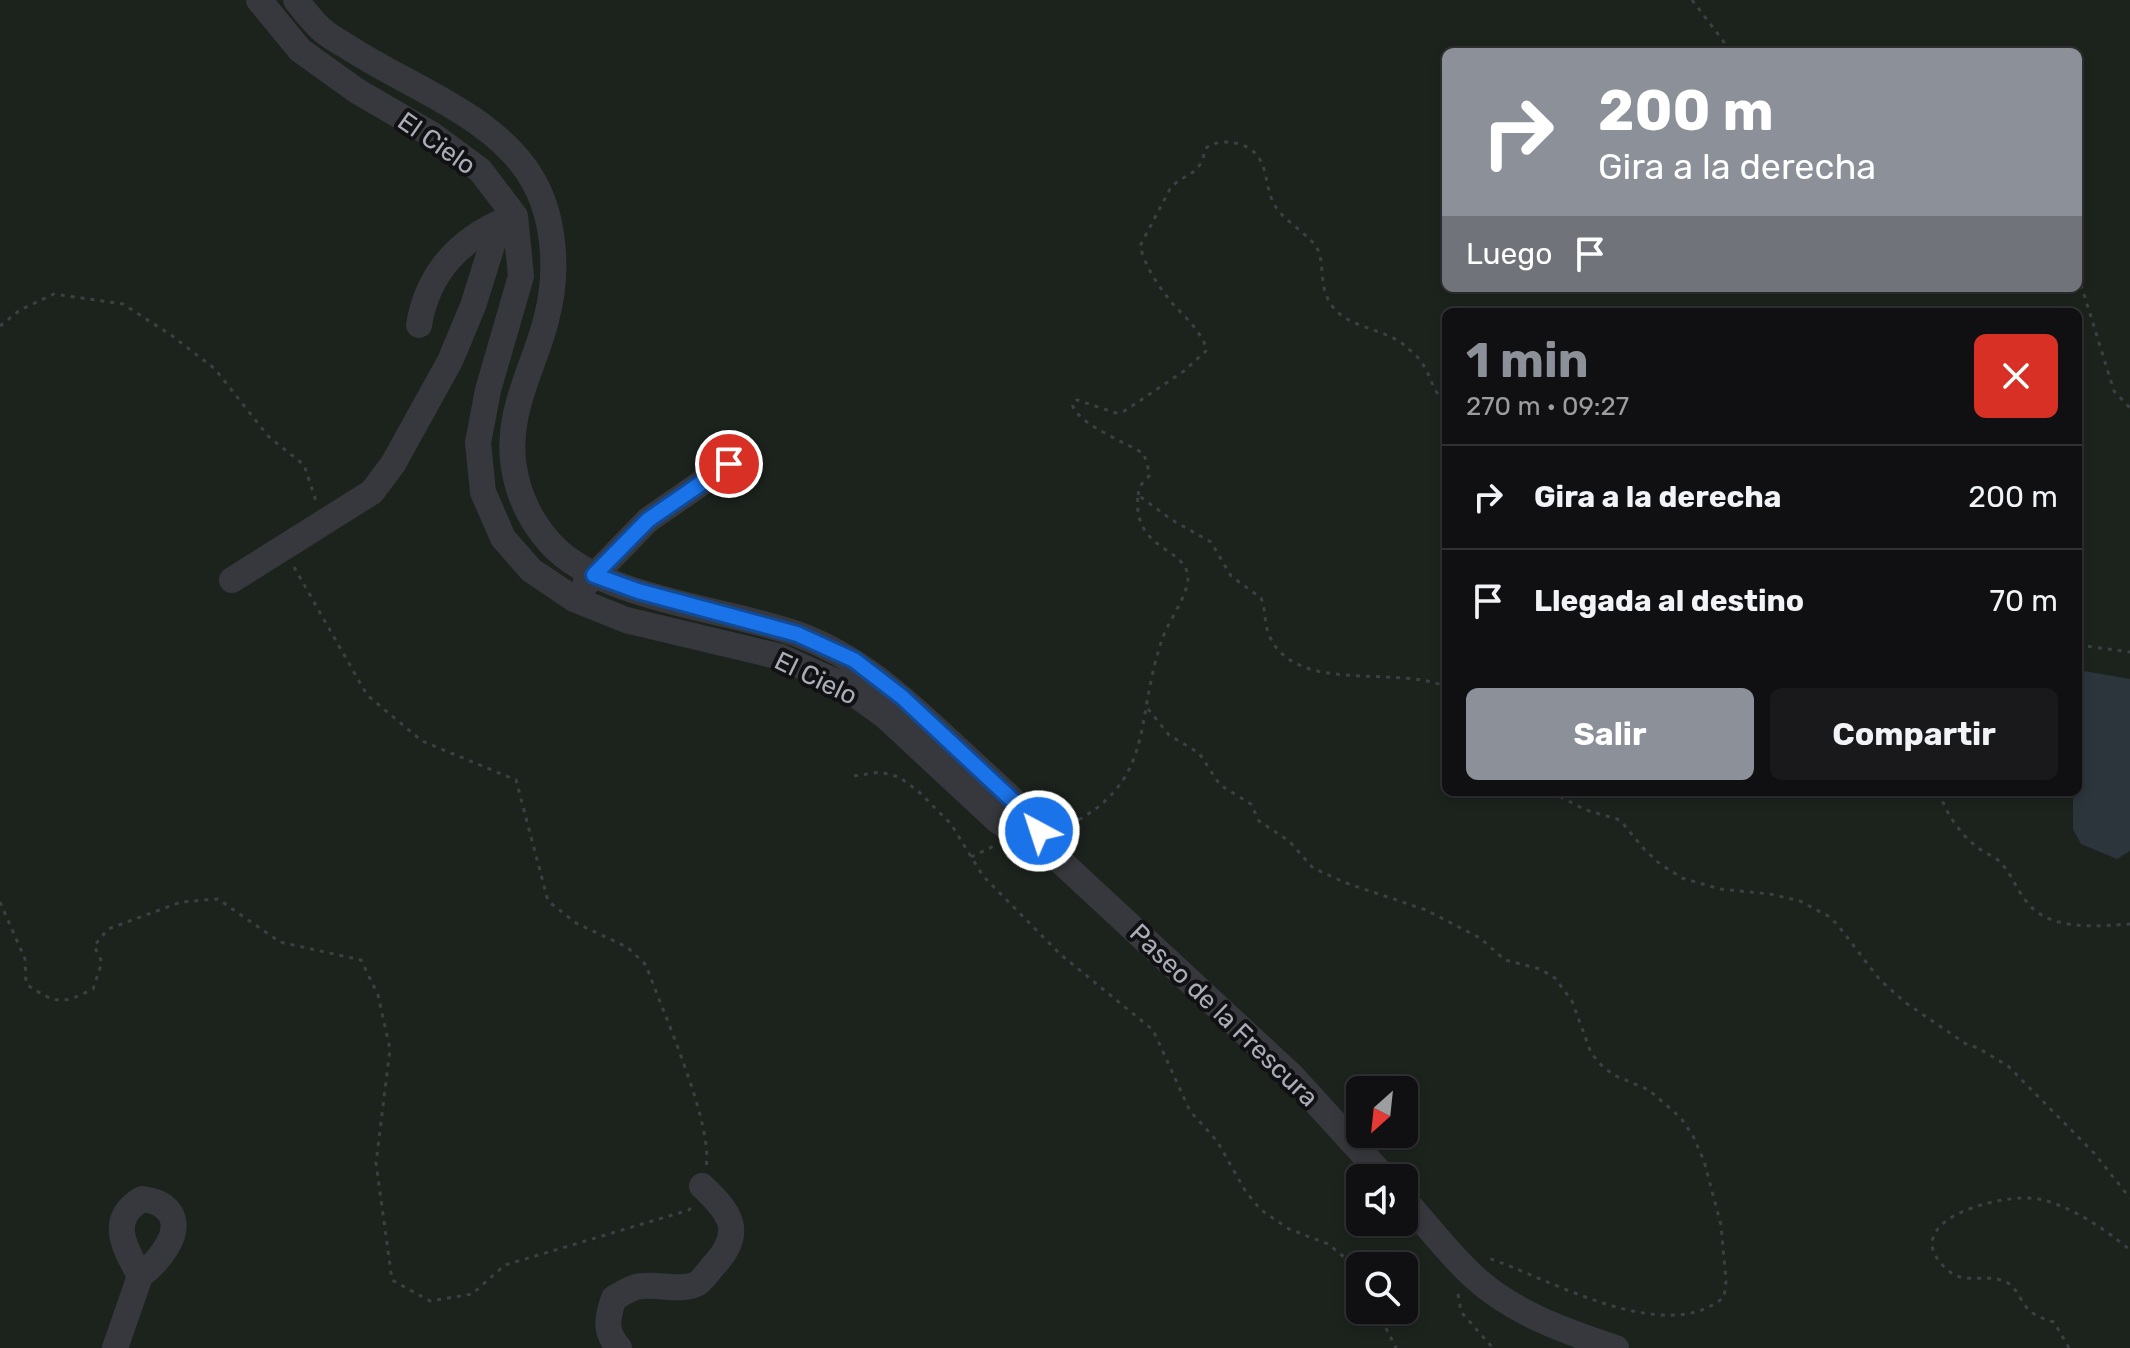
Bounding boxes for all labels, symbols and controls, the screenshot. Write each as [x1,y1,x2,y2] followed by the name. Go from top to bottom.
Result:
[1598,78,1774,144] text: 200 m
[1466,80,1570,184] icon: right
[392,106,482,181] street label: El Cielo
[1598,145,1876,188] text: Gira a la derecha
[1568,232,1612,276] icon: arrive
[1466,236,1552,272] text: Luego
[1466,332,1589,389] text: 1 min
[1974,334,2058,418] button: close
[1466,391,1629,422] text: 270 m · 09:27
[695,430,763,498] pin
[707,442,751,486] icon: arrive
[1466,475,1510,519] icon: right
[1534,479,1781,515] text: Gira a la derecha
[1968,479,2058,515] text: 200 m
[1466,579,1510,623] icon: arrive
[1534,583,1804,619] text: Llegada al destino
[1990,583,2058,619] text: 70 m
[770,645,862,712] street label: El Cielo
[1466,688,1754,780] button: Salir
[1770,688,2058,780] button: Compartir
[997,789,1081,873] position arrow
[1123,918,1324,1113] street label: Paseo de la Frescura
[1346,1076,1418,1148] north arrow
[1346,1076,1418,1324] map controls
[1346,1164,1418,1236] button: sound
[1346,1252,1418,1324] button: search

